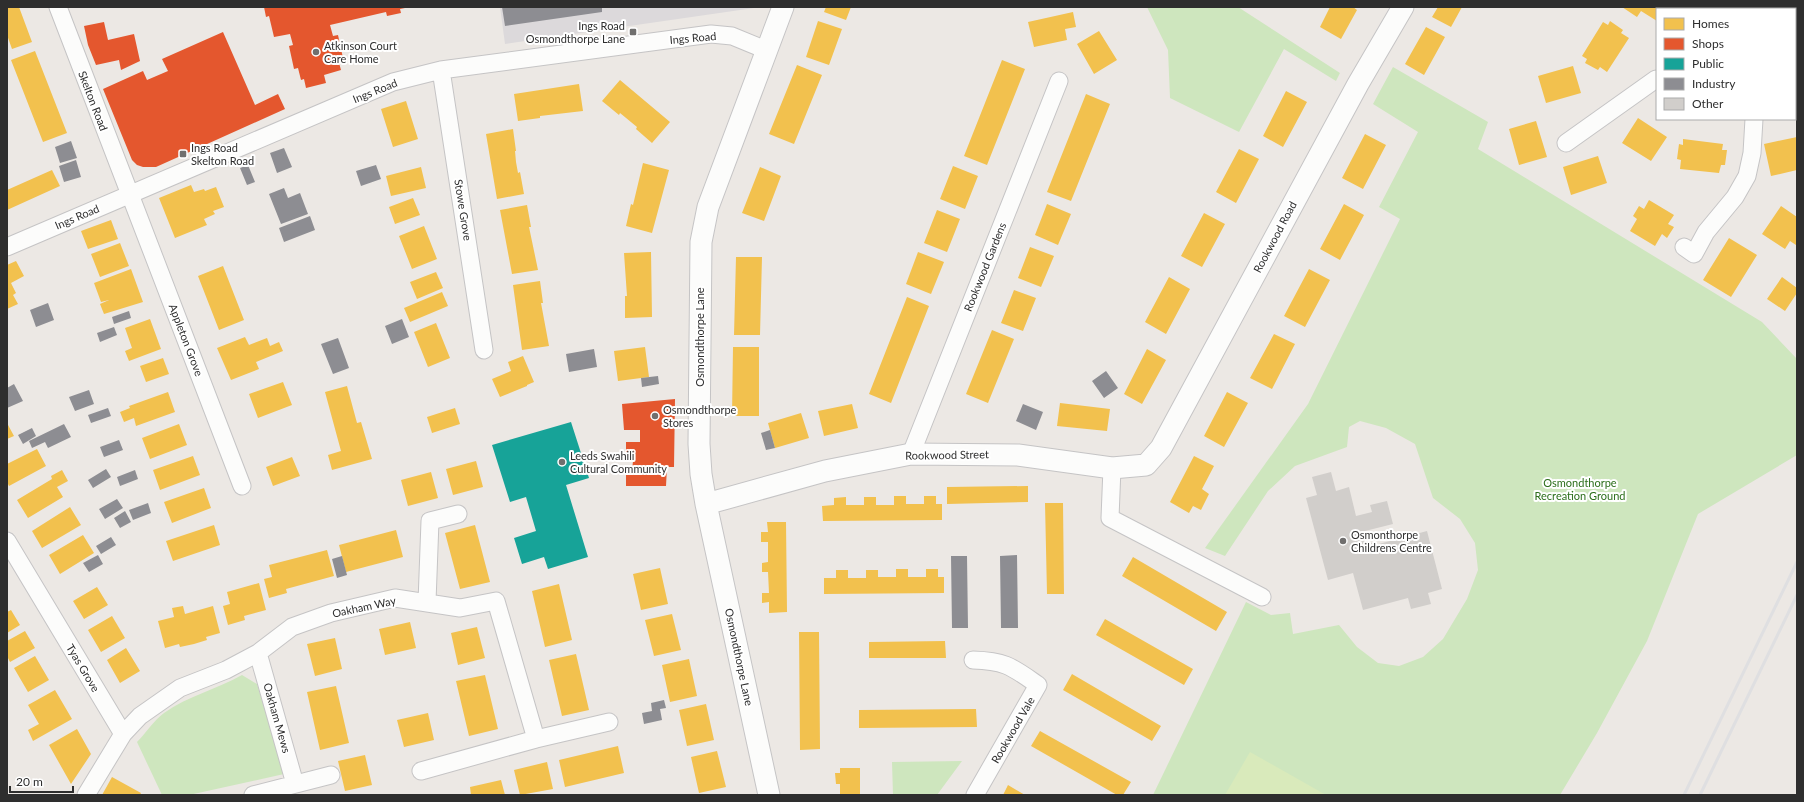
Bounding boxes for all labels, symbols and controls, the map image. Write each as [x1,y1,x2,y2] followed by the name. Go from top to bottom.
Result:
[1656,8,1796,120] legend
[1692,16,1729,31] text: Homes
[526,19,625,45] place label: Ings Road Osmondthorpe Lane
[628,27,638,37] marker: Ings Road Osmondthorpe Lane
[669,29,717,46] street label: Ings Road
[1692,36,1724,51] text: Shops
[324,39,397,65] place label: Atkinson Court Care Home
[311,47,321,57] marker: Atkinson Court Care Home
[1692,56,1724,71] text: Public
[76,69,111,133] street label: Skelton Road
[351,76,399,105] street label: Ings Road
[1692,76,1736,91] text: Industry
[1692,96,1724,111] text: Other
[191,141,254,167] place label: Ings Road Skelton Road
[178,149,188,159] marker: Ings Road Skelton Road
[452,178,475,242] street label: Stowe Grove
[1250,199,1299,275] street label: Rookwood Road
[53,201,101,232] street label: Ings Road
[961,220,1008,313] street label: Rookwood Gardens
[693,287,706,387] street label: Osmondthorpe Lane
[167,302,206,378] street label: Appleton Grove
[663,403,737,429] place label: Osmondthorpe Stores
[650,411,660,421] marker: Osmondthorpe Stores
[905,447,989,462] street label: Rookwood Street
[570,449,667,475] place label: Leeds Swahili Cultural Community
[557,457,567,467] marker: Leeds Swahili Cultural Community
[1535,476,1625,502] park label: Osmondthorpe Recreation Ground
[1351,528,1432,554] place label: Osmonthorpe Childrens Centre
[1338,536,1348,546] marker: Osmonthorpe Childrens Centre
[331,593,397,620] street label: Oakham Way
[723,607,756,707] street label: Osmondthorpe Lane
[64,642,103,694] street label: Tyas Grove
[261,681,294,755] street label: Oakham Mews
[988,694,1037,765] street label: Rookwood Vale
[10,768,73,794] scale bar
[16,774,43,789] text: 20 m

